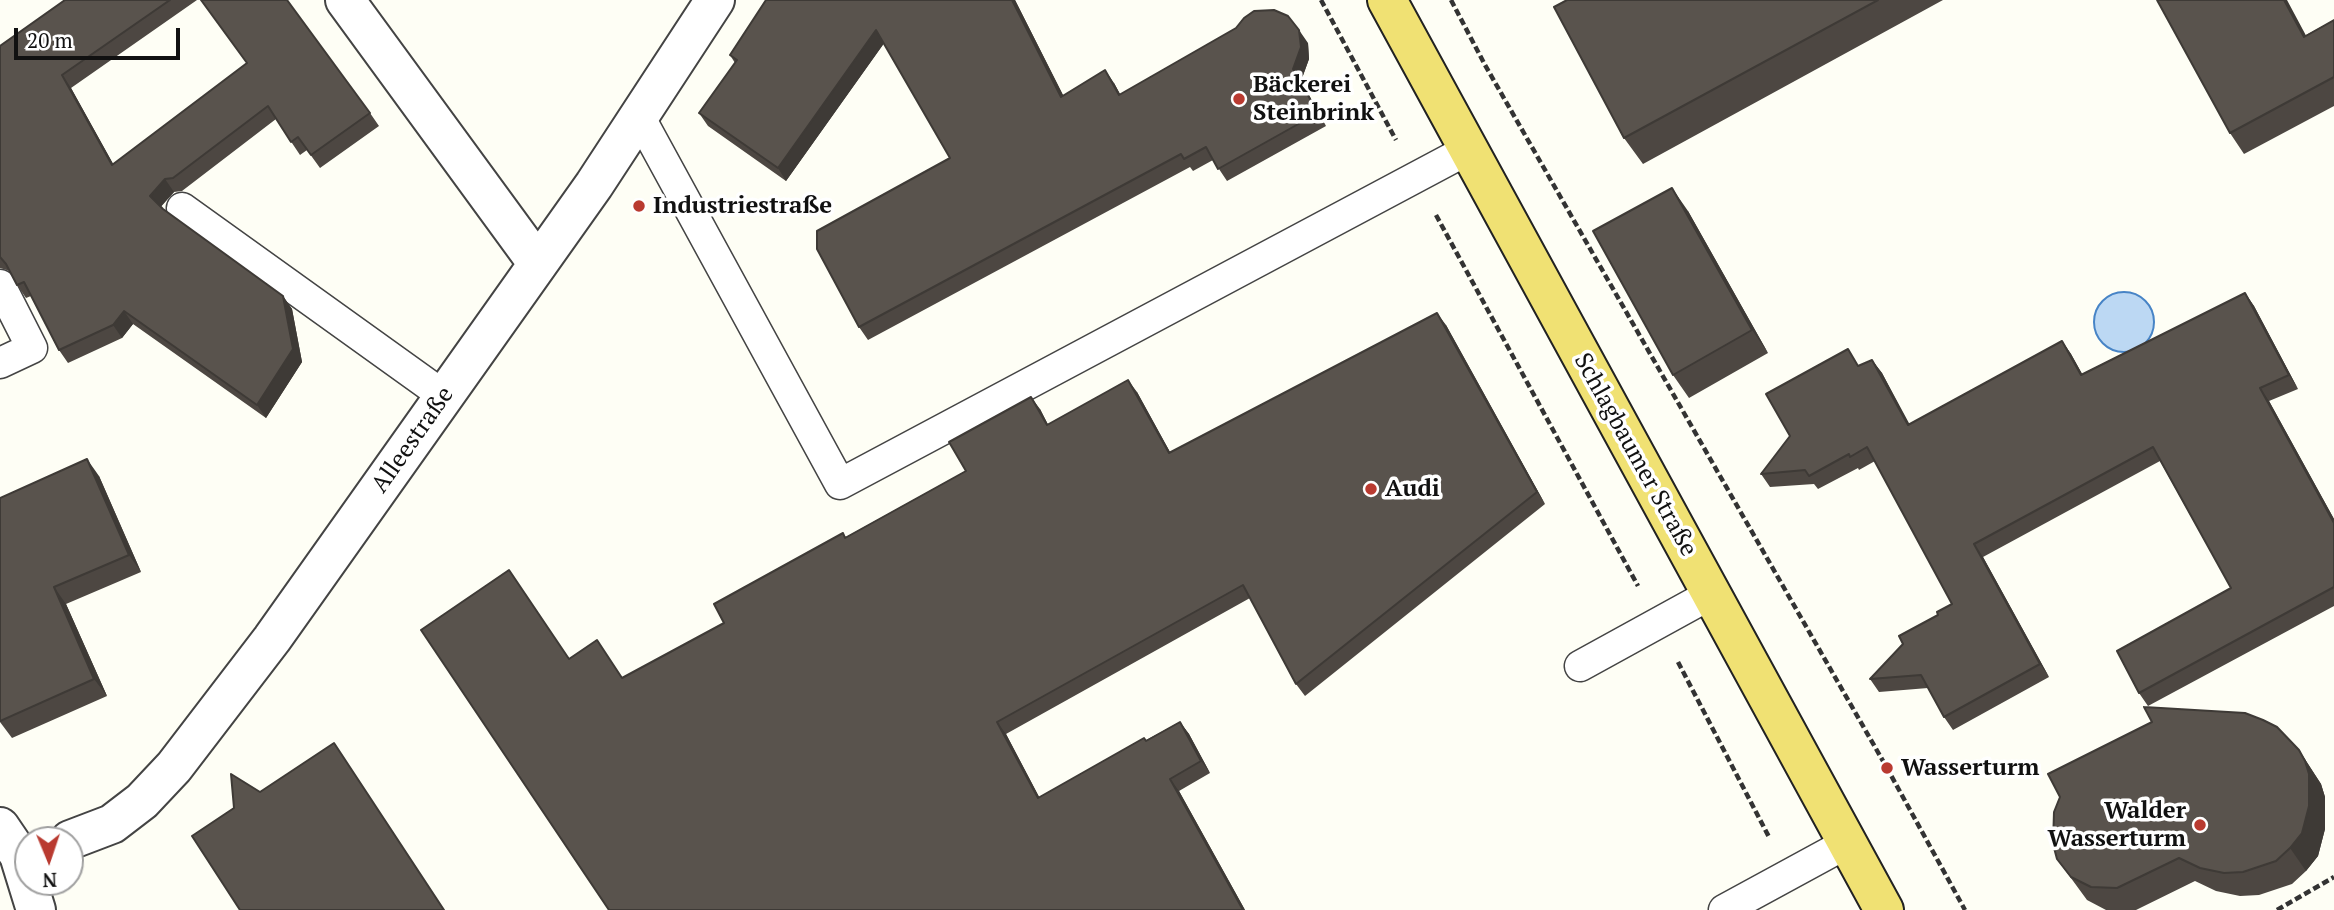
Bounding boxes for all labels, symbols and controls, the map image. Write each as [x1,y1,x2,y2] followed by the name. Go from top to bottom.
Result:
[18,14,184,58] scale bar
[27,26,73,54] text: 20 m
[1253,71,1374,127] place label: Bäckerei Steinbrink
[1231,91,1247,107] marker: Bäckerei Steinbrink
[653,192,832,220] place label: Industriestraße
[631,198,647,214] marker: Industriestraße
[1567,349,1703,561] street label: Schlagbaumer Straße
[366,381,460,499] street label: Alleestraße
[1385,475,1440,503] place label: Audi
[1363,481,1379,497] marker: Audi
[1901,754,2039,782] place label: Wasserturm
[1879,760,1895,776] marker: Wasserturm
[2048,797,2186,853] place label: Walder Wasserturm
[2192,817,2208,833] marker: Walder Wasserturm
[14,826,84,896] north arrow
[42,868,57,893] text: N

